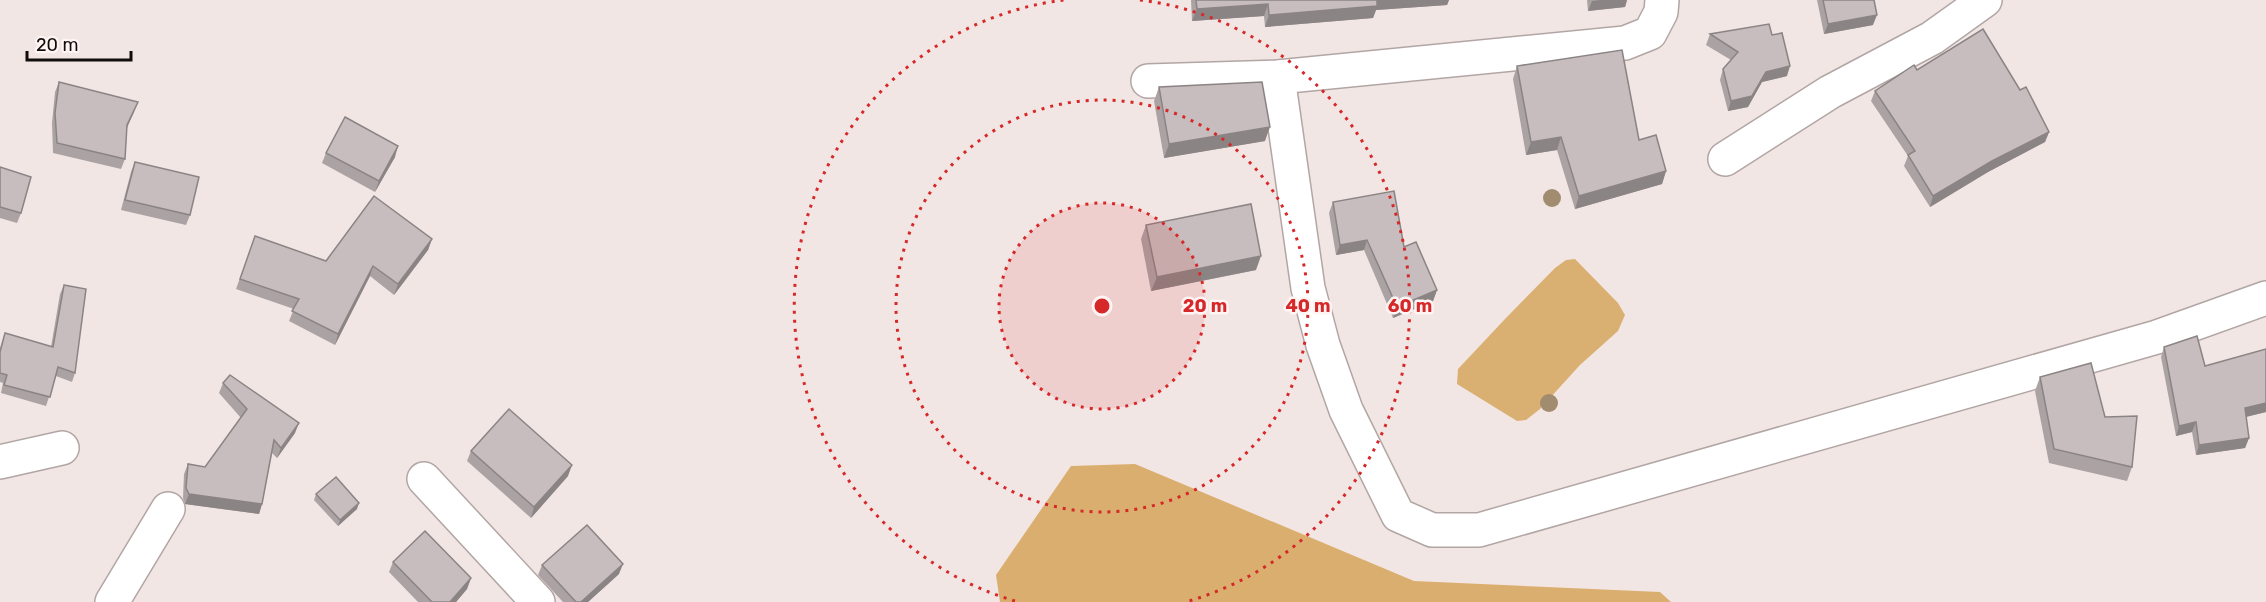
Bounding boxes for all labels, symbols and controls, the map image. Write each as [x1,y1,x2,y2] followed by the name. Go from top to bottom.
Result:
[27,24,130,62] scale bar
[36,34,78,56] text: 20 m
[1183,295,1227,317] text: 20 m
[1286,295,1330,317] text: 40 m
[1388,295,1432,317] text: 60 m
[1092,296,1112,316] centre of rings

